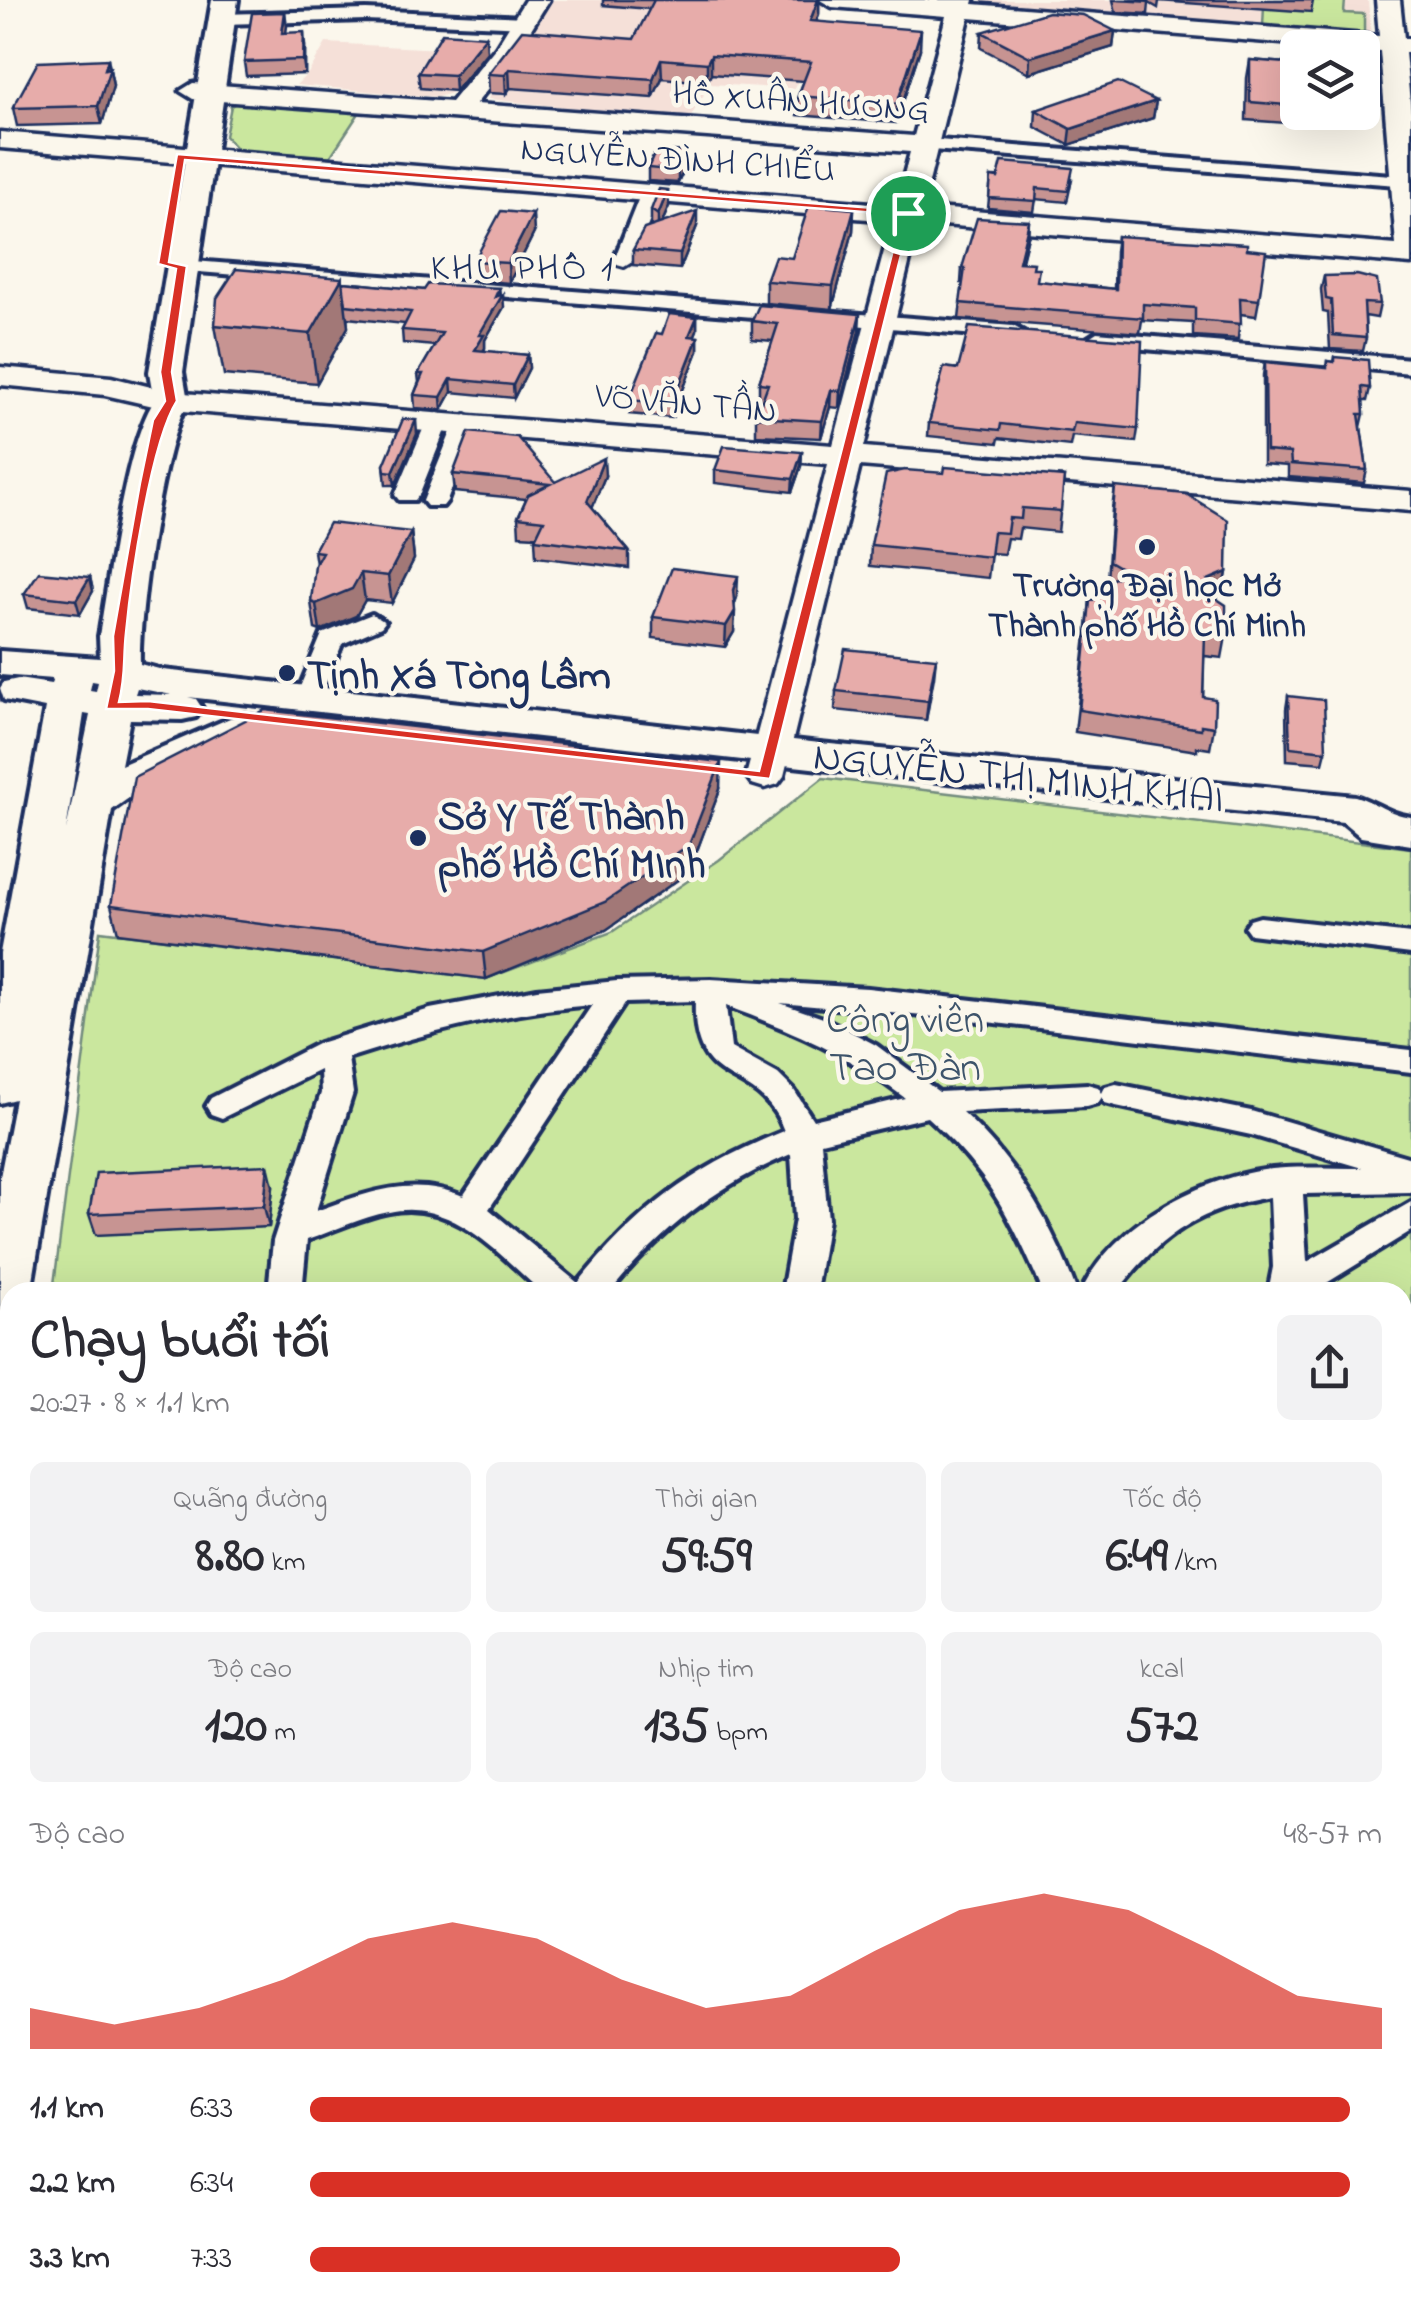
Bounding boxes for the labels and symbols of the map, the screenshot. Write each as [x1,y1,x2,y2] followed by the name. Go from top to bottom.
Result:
[671,69,931,138] street label: HỒ XUÂN HƯƠNG
[519,123,837,198] street label: NGUYỄN ĐÌNH CHIỂU
[866,171,951,256] pin
[431,242,615,298] district label: KHU PHỐ 1
[592,366,779,439] street label: VÕ VĂN TẦN
[1136,536,1158,558] marker: Trường Đại học Mở Thành phố Hồ Chí Minh
[988,562,1306,653] place label: Trường Đại học Mở Thành phố Hồ Chí Minh
[307,647,611,709] place label: Tịnh Xá Tòng Lâm
[276,662,298,684] marker: Tịnh Xá Tòng Lâm
[810,728,1227,831] street label: NGUYỄN THỊ MINH KHAI
[438,788,706,897] place label: Sở Y Tế Thành phố Hồ Chí MInh
[407,827,429,849] marker: Sở Y Tế Thành phố Hồ Chí MInh
[826,991,984,1100] park label: Công viên Tao Đàn

